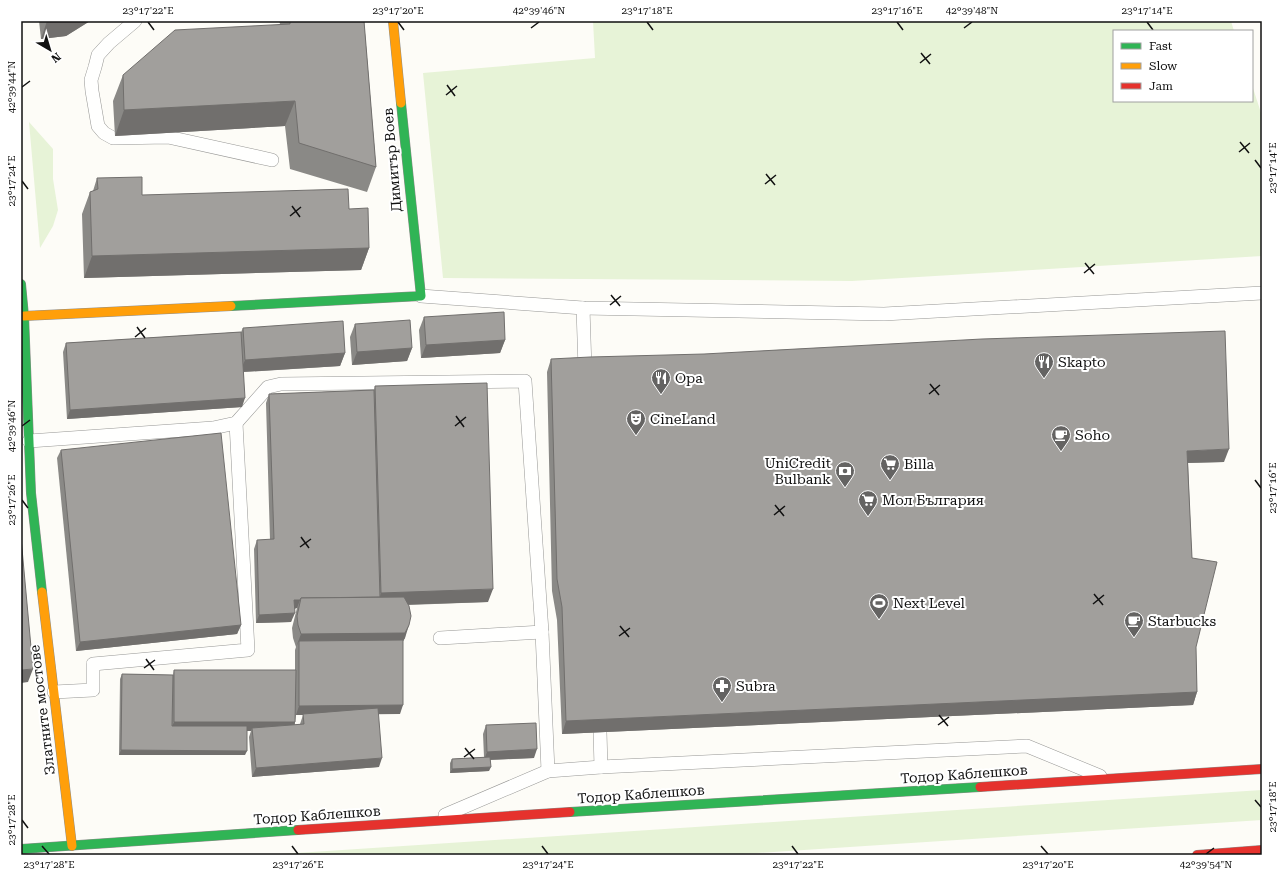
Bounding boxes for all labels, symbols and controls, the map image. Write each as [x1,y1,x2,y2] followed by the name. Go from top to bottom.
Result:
[122,5,174,16] text: 23°17'22"E
[372,5,424,16] text: 23°17'20"E
[513,5,565,16] text: 42°39'46"N
[621,5,673,16] text: 23°17'18"E
[871,5,923,16] text: 23°17'16"E
[946,5,998,16] text: 42°39'48"N
[1121,5,1173,16] text: 23°17'14"E
[30,30,70,70] north arrow
[1113,30,1253,102] legend
[1149,39,1173,53] text: Fast
[48,50,63,66] text: N
[1149,59,1177,73] text: Slow
[6,61,17,113] text: 42°39'44"N
[1149,79,1173,93] text: Jam
[379,107,405,213] street label: Димитър Воев
[1267,142,1278,194] text: 23°17'14"E
[6,155,17,207] text: 23°17'24"E
[1033,351,1055,379] restaurant icon: Skapto
[1058,354,1106,370] place label: Skapto
[650,367,672,395] restaurant icon: Opa
[675,370,703,386] place label: Opa
[6,400,17,452] text: 42°39'46"N
[625,408,647,436] theatre icon: CineLand
[650,411,716,427] place label: CineLand
[1050,424,1072,452] cafe icon: Soho
[1075,427,1110,443] place label: Soho
[879,453,901,481] supermarket icon: Billa
[764,455,831,487] place label: UniCredit Bulbank
[904,456,934,472] place label: Billa
[834,460,856,488] bank icon: UniCredit Bulbank
[1267,462,1278,514] text: 23°17'16"E
[6,474,17,526] text: 23°17'26"E
[857,489,879,517] supermarket icon: Мол България
[882,492,984,508] place label: Мол България
[868,592,890,620] sports icon: Next Level
[893,595,965,611] place label: Next Level
[1123,610,1145,638] cafe icon: Starbucks
[1148,613,1216,629] place label: Starbucks
[26,644,58,776] street label: Златните мостове
[711,675,733,703] pharmacy icon: Subra
[736,678,776,694] place label: Subra
[900,762,1028,786] street label: Тодор Каблешков
[1267,781,1278,833] text: 23°17'18"E
[577,782,705,806] street label: Тодор Каблешков
[6,794,17,846] text: 23°17'28"E
[253,803,381,827] street label: Тодор Каблешков
[23,859,75,870] text: 23°17'28"E
[272,859,324,870] text: 23°17'26"E
[522,859,574,870] text: 23°17'24"E
[772,859,824,870] text: 23°17'22"E
[1022,859,1074,870] text: 23°17'20"E
[1180,859,1232,870] text: 42°39'54"N

